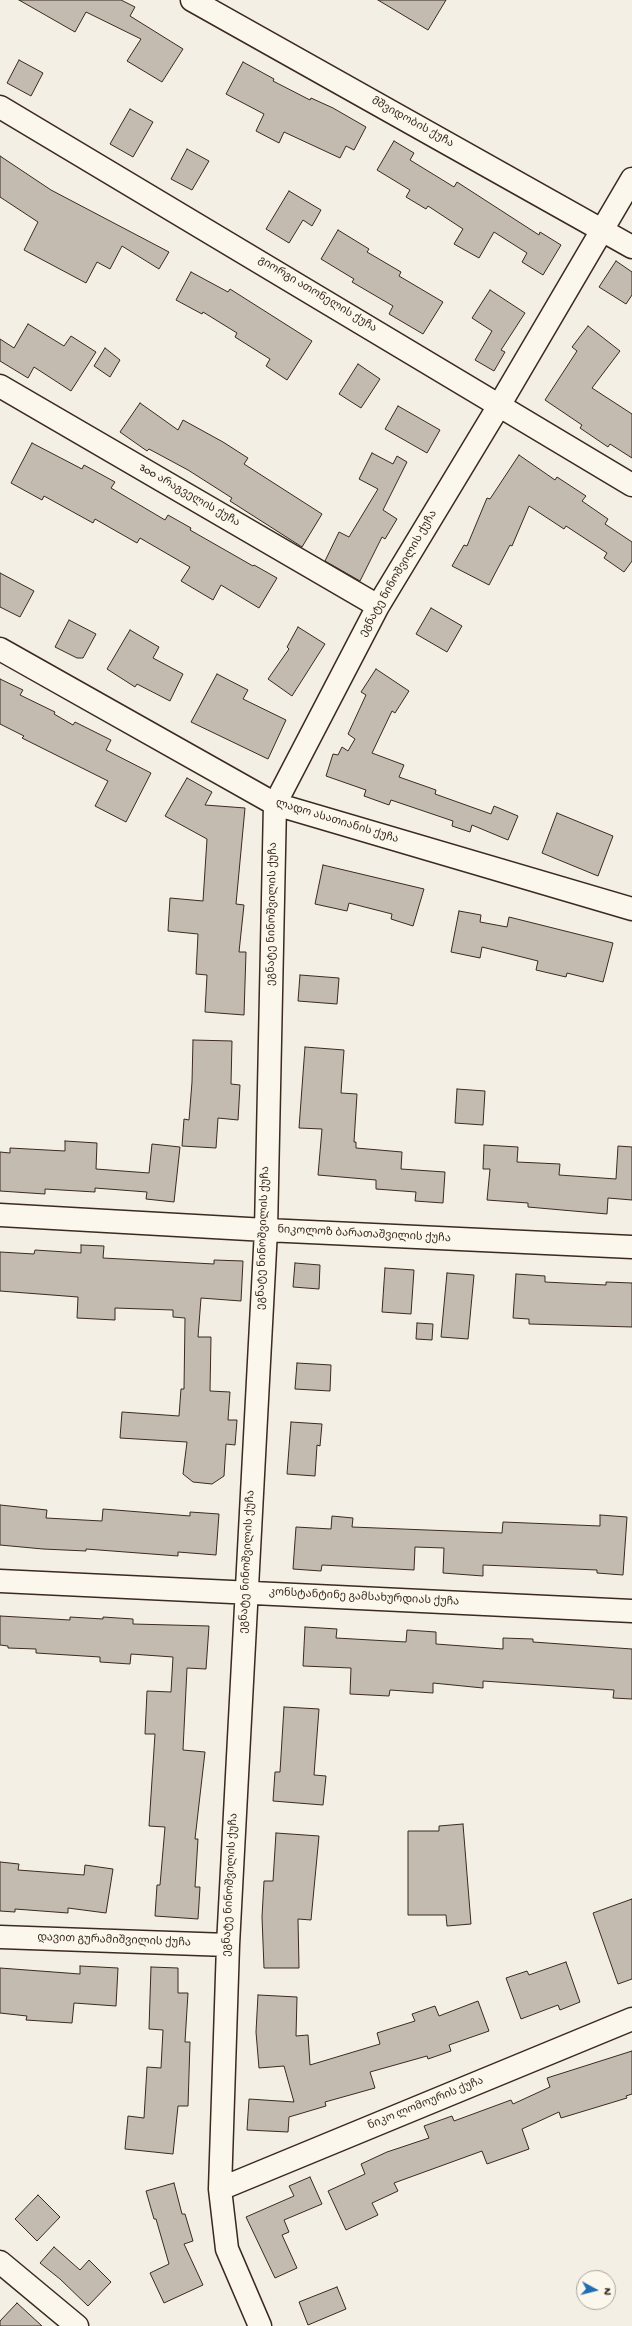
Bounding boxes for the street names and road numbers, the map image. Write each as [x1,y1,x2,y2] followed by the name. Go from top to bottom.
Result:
[368,95,456,151] street label: მშვიდობის ქუჩა
[255,254,379,336] street label: გიორგი ათონელის ქუჩა
[136,462,242,530] street label: 300 არაგველის ქუჩა
[357,508,441,640] street label: ეგნატე ნინოშვილის ქუჩა
[274,797,400,847] street label: ლადო ასათიანის ქუჩა
[265,842,281,986] street label: ეგნატე ნინოშვილის ქუჩა
[255,1166,273,1310] street label: ეგნატე ნინოშვილის ქუჩა
[277,1224,451,1246] street label: ნიკოლოზ ბარათაშვილის ქუჩა
[238,1490,258,1634] street label: ეგნატე ნინოშვილის ქუჩა
[268,1586,460,1610] street label: კონსტანტინე გამსახურდიას ქუჩა
[221,1813,241,1957] street label: ეგნატე ნინოშვილის ქუჩა
[37,1932,191,1950] street label: დავით გურამიშვილის ქუჩა
[366,2075,486,2133] street label: ნიკო ლომოურის ქუჩა

